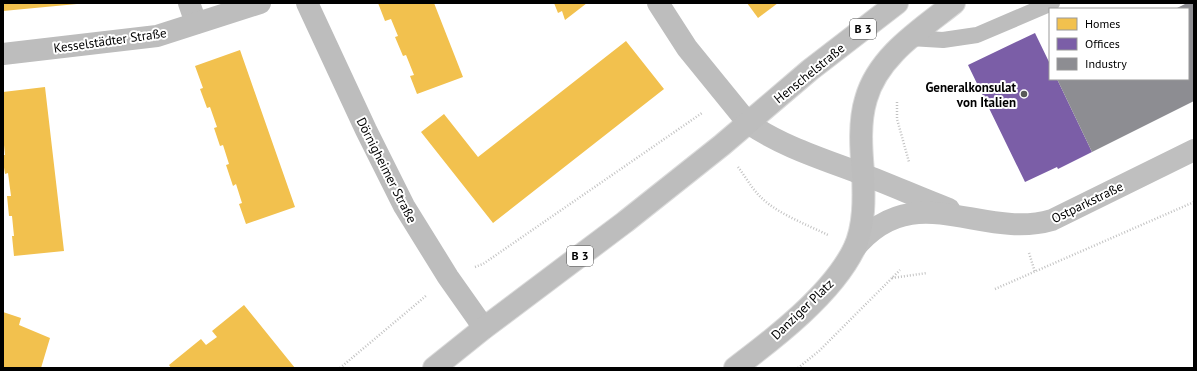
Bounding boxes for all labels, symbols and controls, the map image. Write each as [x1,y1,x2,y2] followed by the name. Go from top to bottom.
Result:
[1049,8,1189,80] legend
[1085,16,1120,31] text: Homes
[850,19,876,39] road number: B 3
[53,24,168,57] street label: Kesselstädter Straße
[1085,36,1120,51] text: Offices
[770,40,848,107] street label: Henschelstraße
[1085,56,1127,71] text: Industry
[925,79,1016,111] place label: Generalkonsulat von Italien
[1019,89,1029,99] marker: Generalkonsulat von Italien
[353,115,421,226] street label: Dörnigheimer Straße
[1048,178,1126,227] street label: Ostparkstraße
[567,246,593,266] road number: B 3
[767,275,837,343] street label: Danziger Platz

